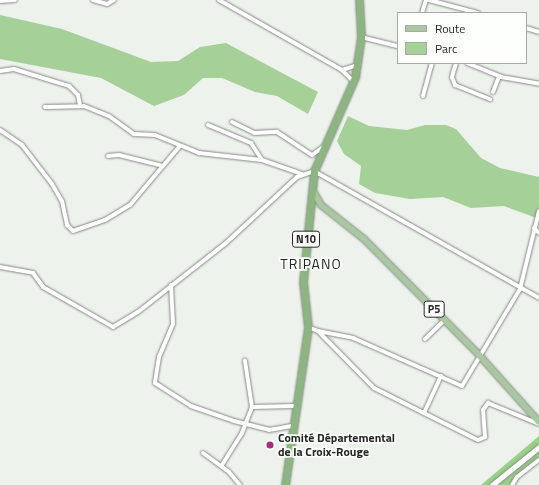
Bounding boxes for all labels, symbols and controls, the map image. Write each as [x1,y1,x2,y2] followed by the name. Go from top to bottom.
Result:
[397,12,527,64] legend
[435,19,465,38] text: Route
[435,39,457,58] text: Parc
[292,230,320,248] road number: N10
[280,256,342,272] district label: TRIPANO
[423,300,445,318] road number: P5
[278,431,395,459] place label: Comité Départemental de la Croix-Rouge
[265,440,275,450] marker: Comité Départemental de la Croix-Rouge

